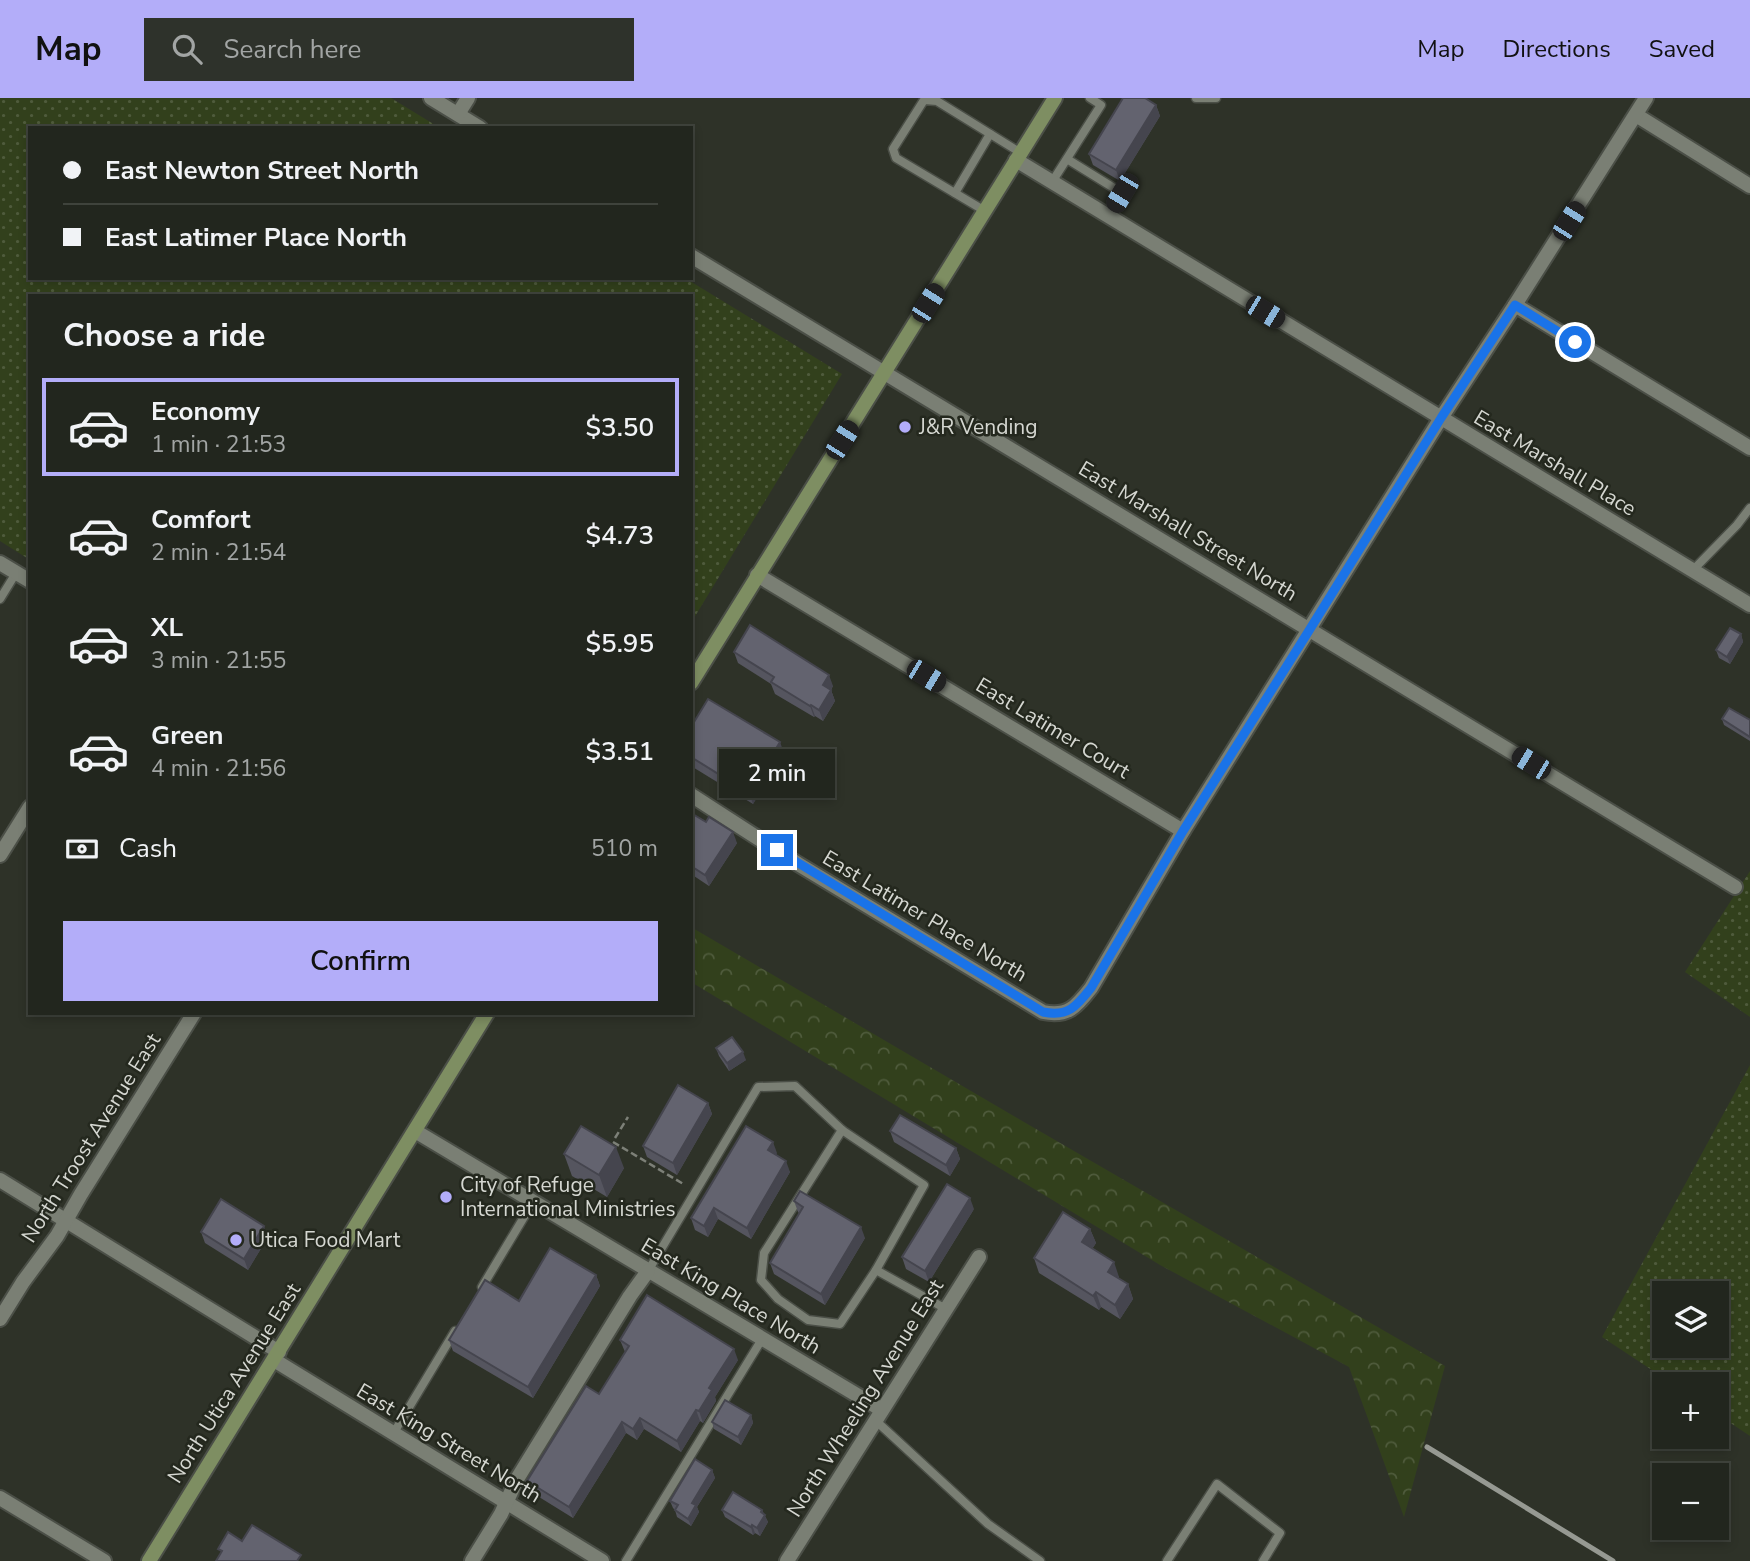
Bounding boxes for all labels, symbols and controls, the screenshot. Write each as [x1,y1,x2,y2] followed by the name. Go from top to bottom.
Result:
[144,18,634,81] search box
[35,27,102,72] text: Map
[168,30,206,68] icon: search
[224,32,361,67] text: Search here
[1417,33,1464,65] text: Map
[1502,33,1611,65] text: Directions
[1649,33,1715,65] text: Saved
[105,153,419,188] text: East Newton Street North
[1103,170,1142,216] car
[1549,198,1590,244] car
[105,220,407,255] text: East Latimer Place North
[908,280,949,326] car
[1242,292,1289,332] car
[63,314,265,357] text: Choose a ride
[1559,326,1591,358] route start
[151,394,260,429] text: Economy
[67,396,130,459] icon: car
[1469,403,1641,523] street label: East Marshall Place
[585,410,654,445] text: $3.50
[918,413,1038,441] place label: J&R Vending
[822,417,863,463] car
[897,419,913,435] marker: J&R Vending
[151,429,286,460] text: 1 min · 21:53
[1073,454,1303,608] street label: East Marshall Street North
[151,502,251,537] text: Comfort
[67,504,130,567] icon: car
[585,518,654,553] text: $4.73
[151,537,286,568] text: 2 min · 21:54
[151,610,183,645] text: XL
[67,612,130,675] icon: car
[585,626,654,661] text: $5.95
[151,645,286,676] text: 3 min · 21:55
[903,656,950,696] car
[971,671,1136,785] street label: East Latimer Court
[151,718,224,753] text: Green
[67,720,130,783] icon: car
[585,734,654,769] text: $3.51
[1508,743,1555,783] car
[719,748,835,798] callout: 2 min
[151,753,286,784] text: 4 min · 21:56
[748,758,806,789] text: 2 min
[63,830,101,868] icon: cash
[119,831,177,866] text: Cash
[591,833,658,864] text: 510 m
[761,834,793,866] route end
[817,844,1033,988] street label: East Latimer Place North
[63,921,658,1001] button: Confirm
[15,1027,167,1248] street label: North Troost Avenue East
[460,1171,676,1223] place label: City of Refuge International Ministries
[438,1189,454,1205] marker: City of Refuge International Ministries
[250,1226,401,1254] place label: Utica Food Mart
[636,1231,826,1361] street label: East King Place North
[228,1232,244,1248] marker: Utica Food Mart
[780,1273,950,1522] street label: North Wheeling Avenue East
[161,1277,307,1488] street label: North Utica Avenue East
[1652,1281,1729,1540] map controls
[1652,1281,1729,1358] button: layers
[1652,1372,1729,1449] button: +
[351,1377,547,1509] street label: East King Street North
[1652,1463,1729,1540] button: −

